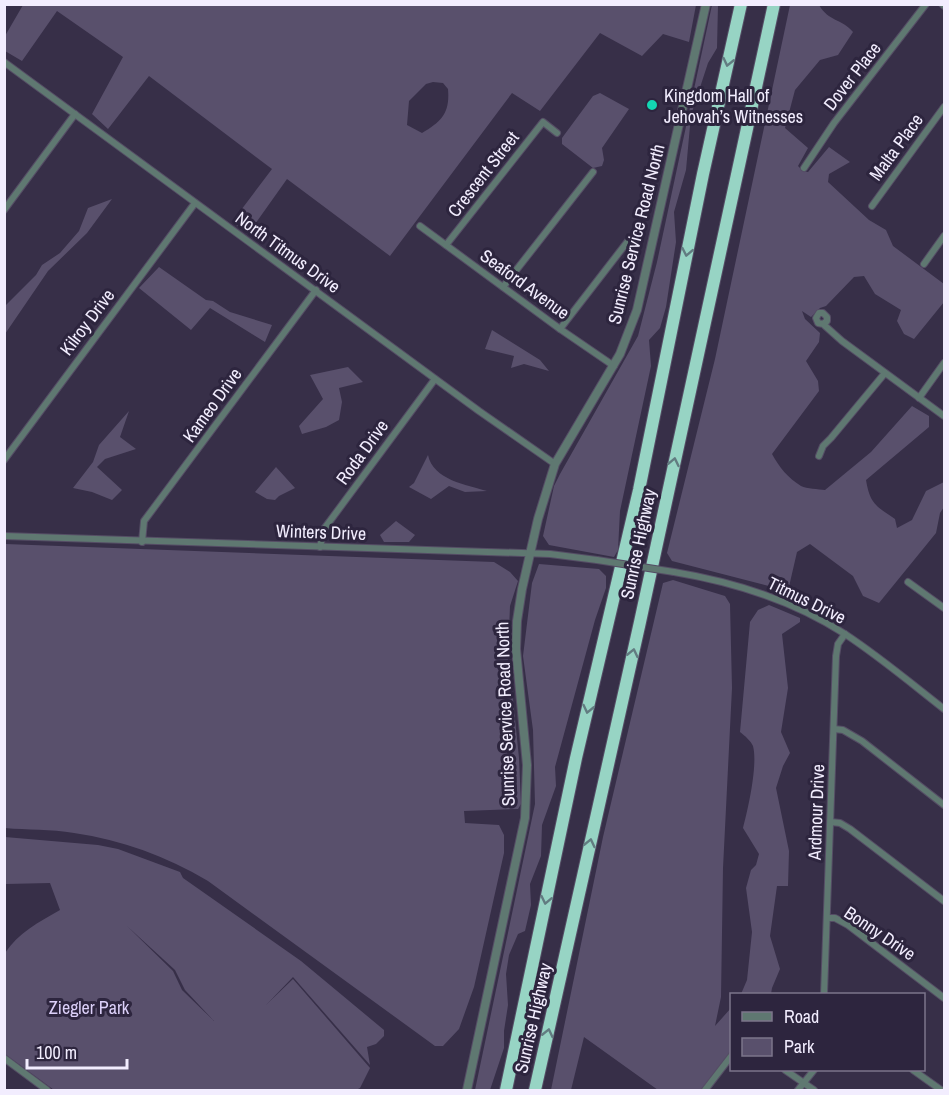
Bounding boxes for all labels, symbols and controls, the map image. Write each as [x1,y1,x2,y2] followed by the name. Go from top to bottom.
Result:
[817,37,887,115] street label: Dover Place
[723,56,736,66] one-way arrow
[664,83,803,129] place label: Kingdom Hall of Jehovah’s Witnesses
[645,98,659,112] marker: Kingdom Hall of Jehovah’s Witnesses
[863,108,929,186] street label: Malta Place
[442,126,524,222] street label: Crescent Street
[602,141,670,327] street label: Sunrise Service Road North
[230,205,346,299] street label: North Titmus Drive
[475,243,575,325] street label: Seaford Avenue
[681,247,694,257] one-way arrow
[54,284,120,360] street label: Kilroy Drive
[177,363,247,447] street label: Kameo Drive
[330,414,394,490] street label: Roda Drive
[667,458,680,468] one-way arrow
[614,486,662,602] street label: Sunrise Highway
[275,518,367,546] street label: Winters Drive
[764,570,850,630] street label: Titmus Drive
[489,621,521,807] street label: Sunrise Service Road North
[626,648,639,658] one-way arrow
[582,704,595,714] one-way arrow
[802,764,830,861] street label: Ardmour Drive
[583,838,596,848] one-way arrow
[540,895,553,905] one-way arrow
[839,900,921,966] street label: Bonny Drive
[508,960,558,1076] street label: Sunrise Highway
[730,993,925,1071] legend
[49,995,130,1020] park label: Ziegler Park
[784,1004,819,1029] text: Road
[540,1029,553,1039] one-way arrow
[27,1032,128,1070] scale bar
[784,1034,815,1059] text: Park
[36,1040,77,1065] text: 100 m

